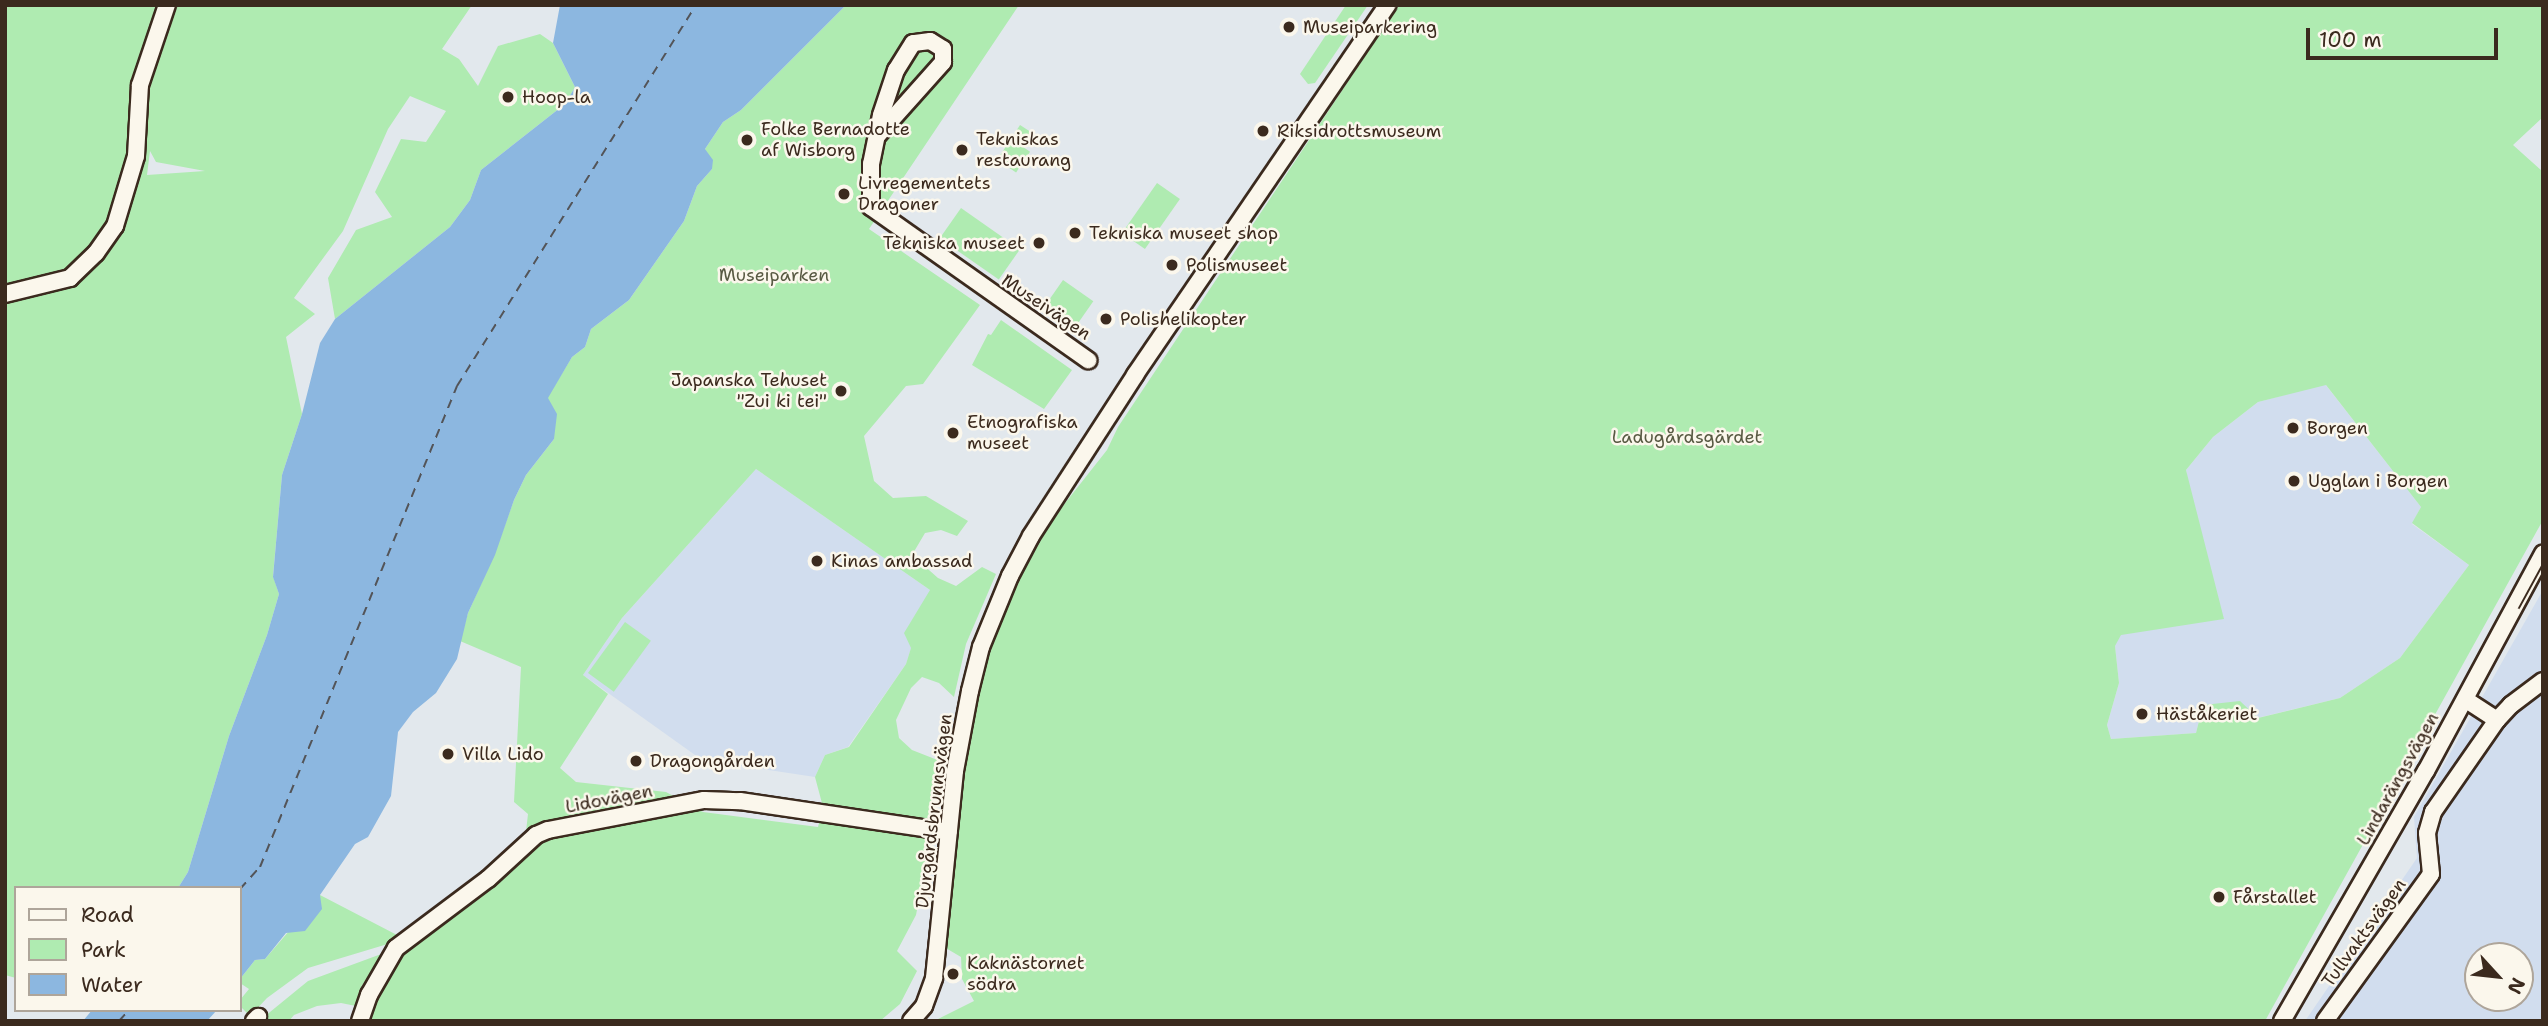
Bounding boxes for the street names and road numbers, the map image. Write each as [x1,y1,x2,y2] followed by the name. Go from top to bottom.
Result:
[997,269,1095,345] street label: Museivägen
[2353,709,2443,849] street label: Lindarängsvägen
[911,712,957,910] street label: Djurgårdsbrunnsvägen
[564,780,654,818] street label: Lidovägen
[2317,874,2411,992] street label: Tullvaktsvägen

